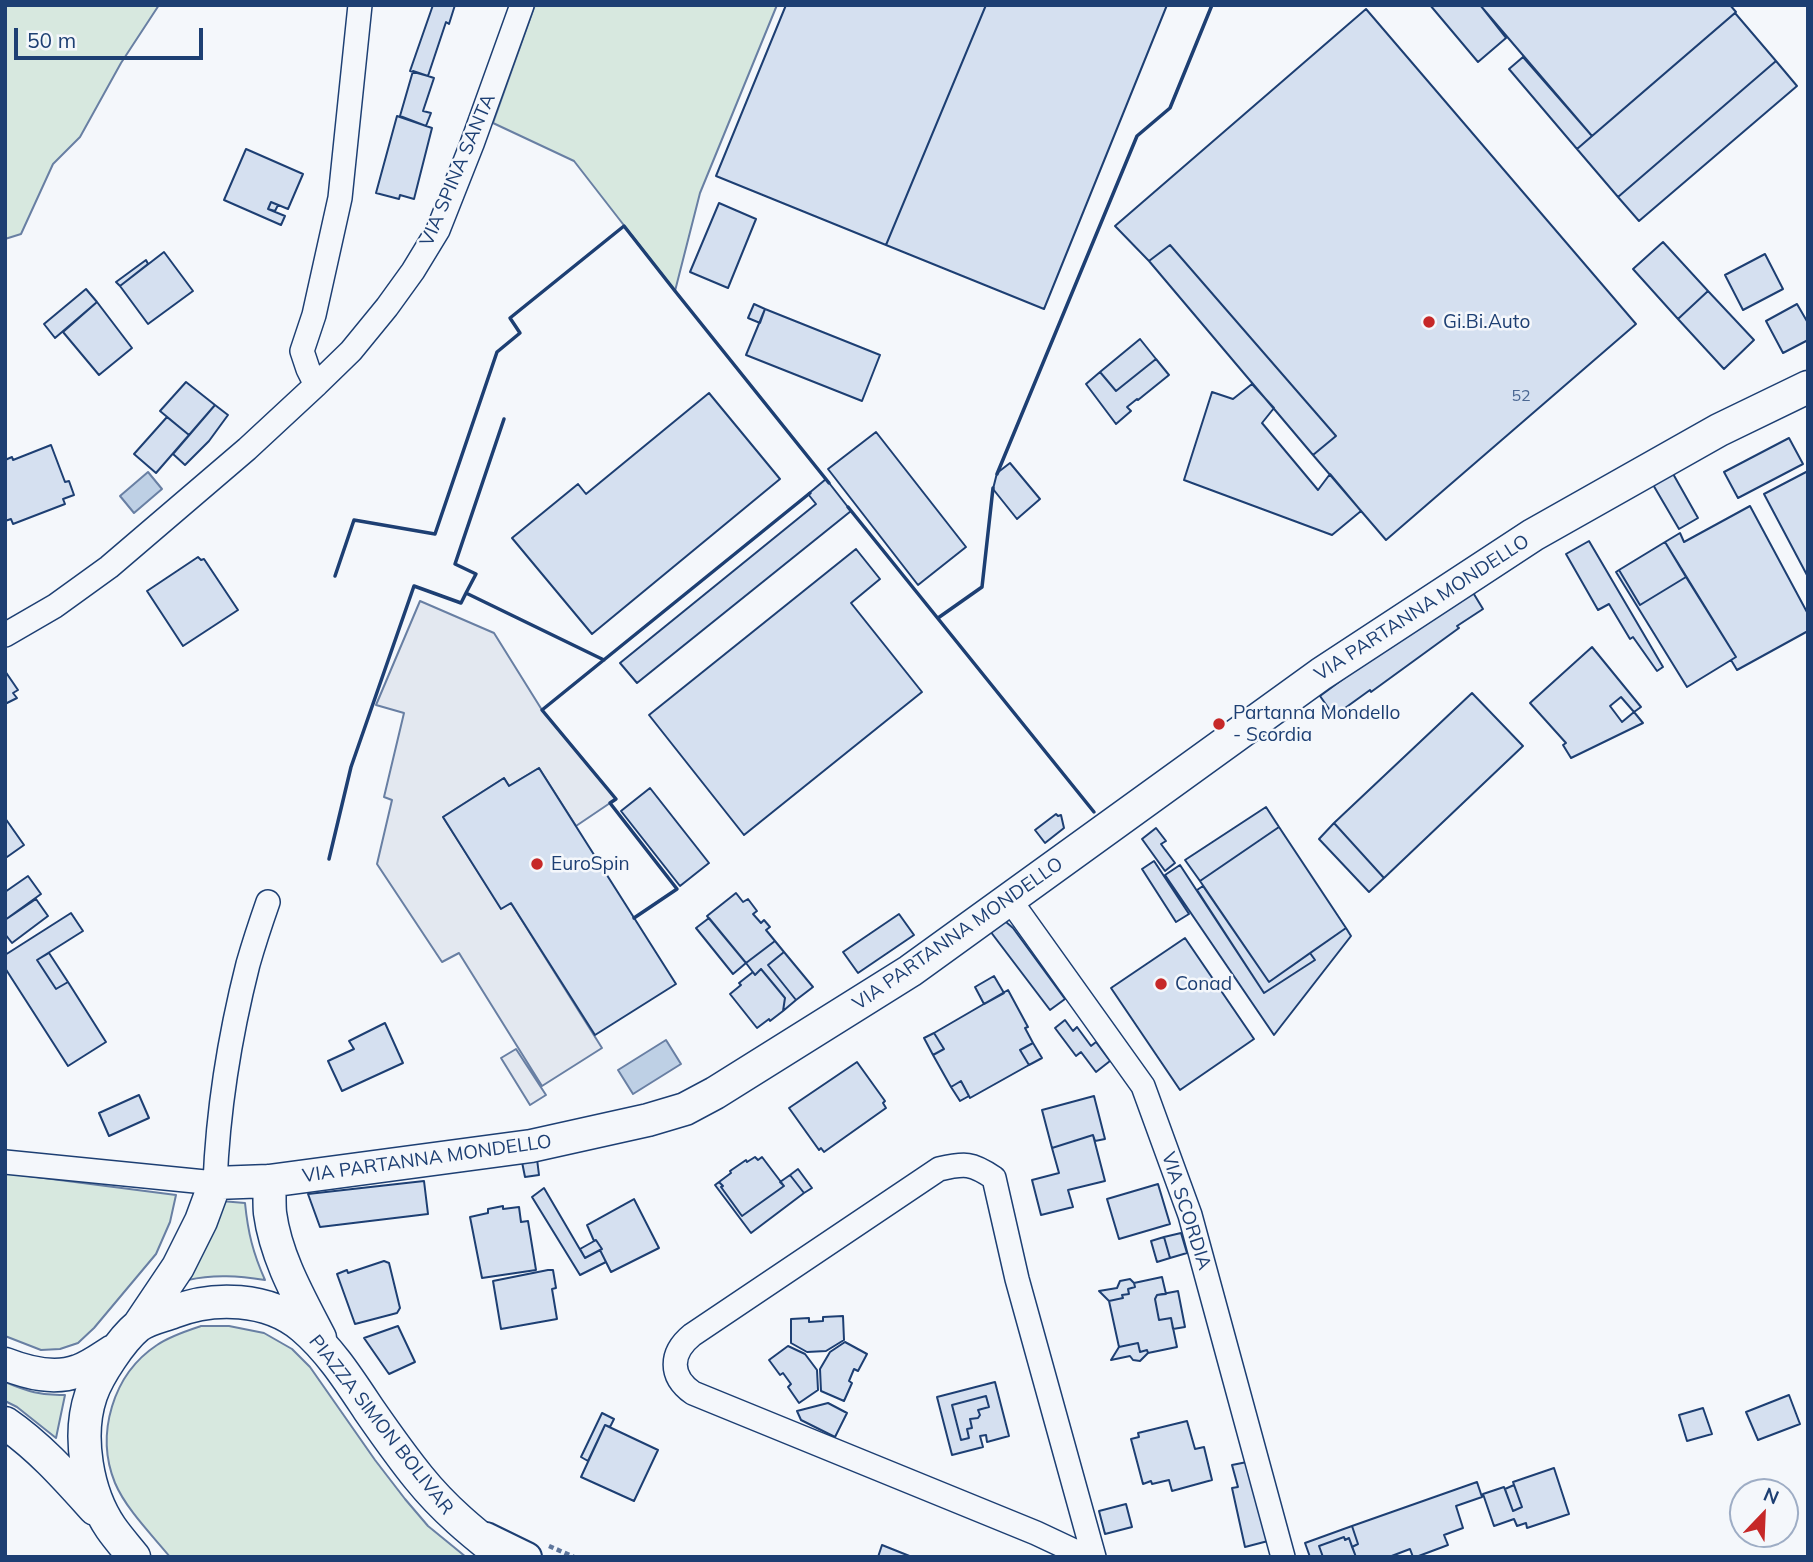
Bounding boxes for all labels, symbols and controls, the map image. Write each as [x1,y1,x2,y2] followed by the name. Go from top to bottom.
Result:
[18,14,206,58] scale bar
[27,27,76,53] text: 50 m
[416,90,500,250] street label: VIA SPINA SANTA
[1443,311,1530,333] place label: Gi.Bi.Auto
[1421,314,1437,330] marker: Gi.Bi.Auto
[1511,386,1531,406] house number: 52
[1310,530,1534,686] street label: VIA PARTANNA MONDELLO
[1233,702,1400,746] place label: Partanna Mondello - Scordia
[1211,716,1227,732] marker: Partanna Mondello - Scordia
[551,853,630,875] place label: EuroSpin
[849,853,1067,1015] street label: VIA PARTANNA MONDELLO
[529,856,545,872] marker: EuroSpin
[1175,973,1232,995] place label: Conad
[1153,976,1169,992] marker: Conad
[301,1130,553,1188] street label: VIA PARTANNA MONDELLO
[1156,1149,1216,1273] street label: VIA SCORDIA
[304,1331,458,1519] street label: PIAZZA SIMON BOLIVAR
[1729,1478,1799,1548] north arrow
[1760,1482,1783,1509] text: N

